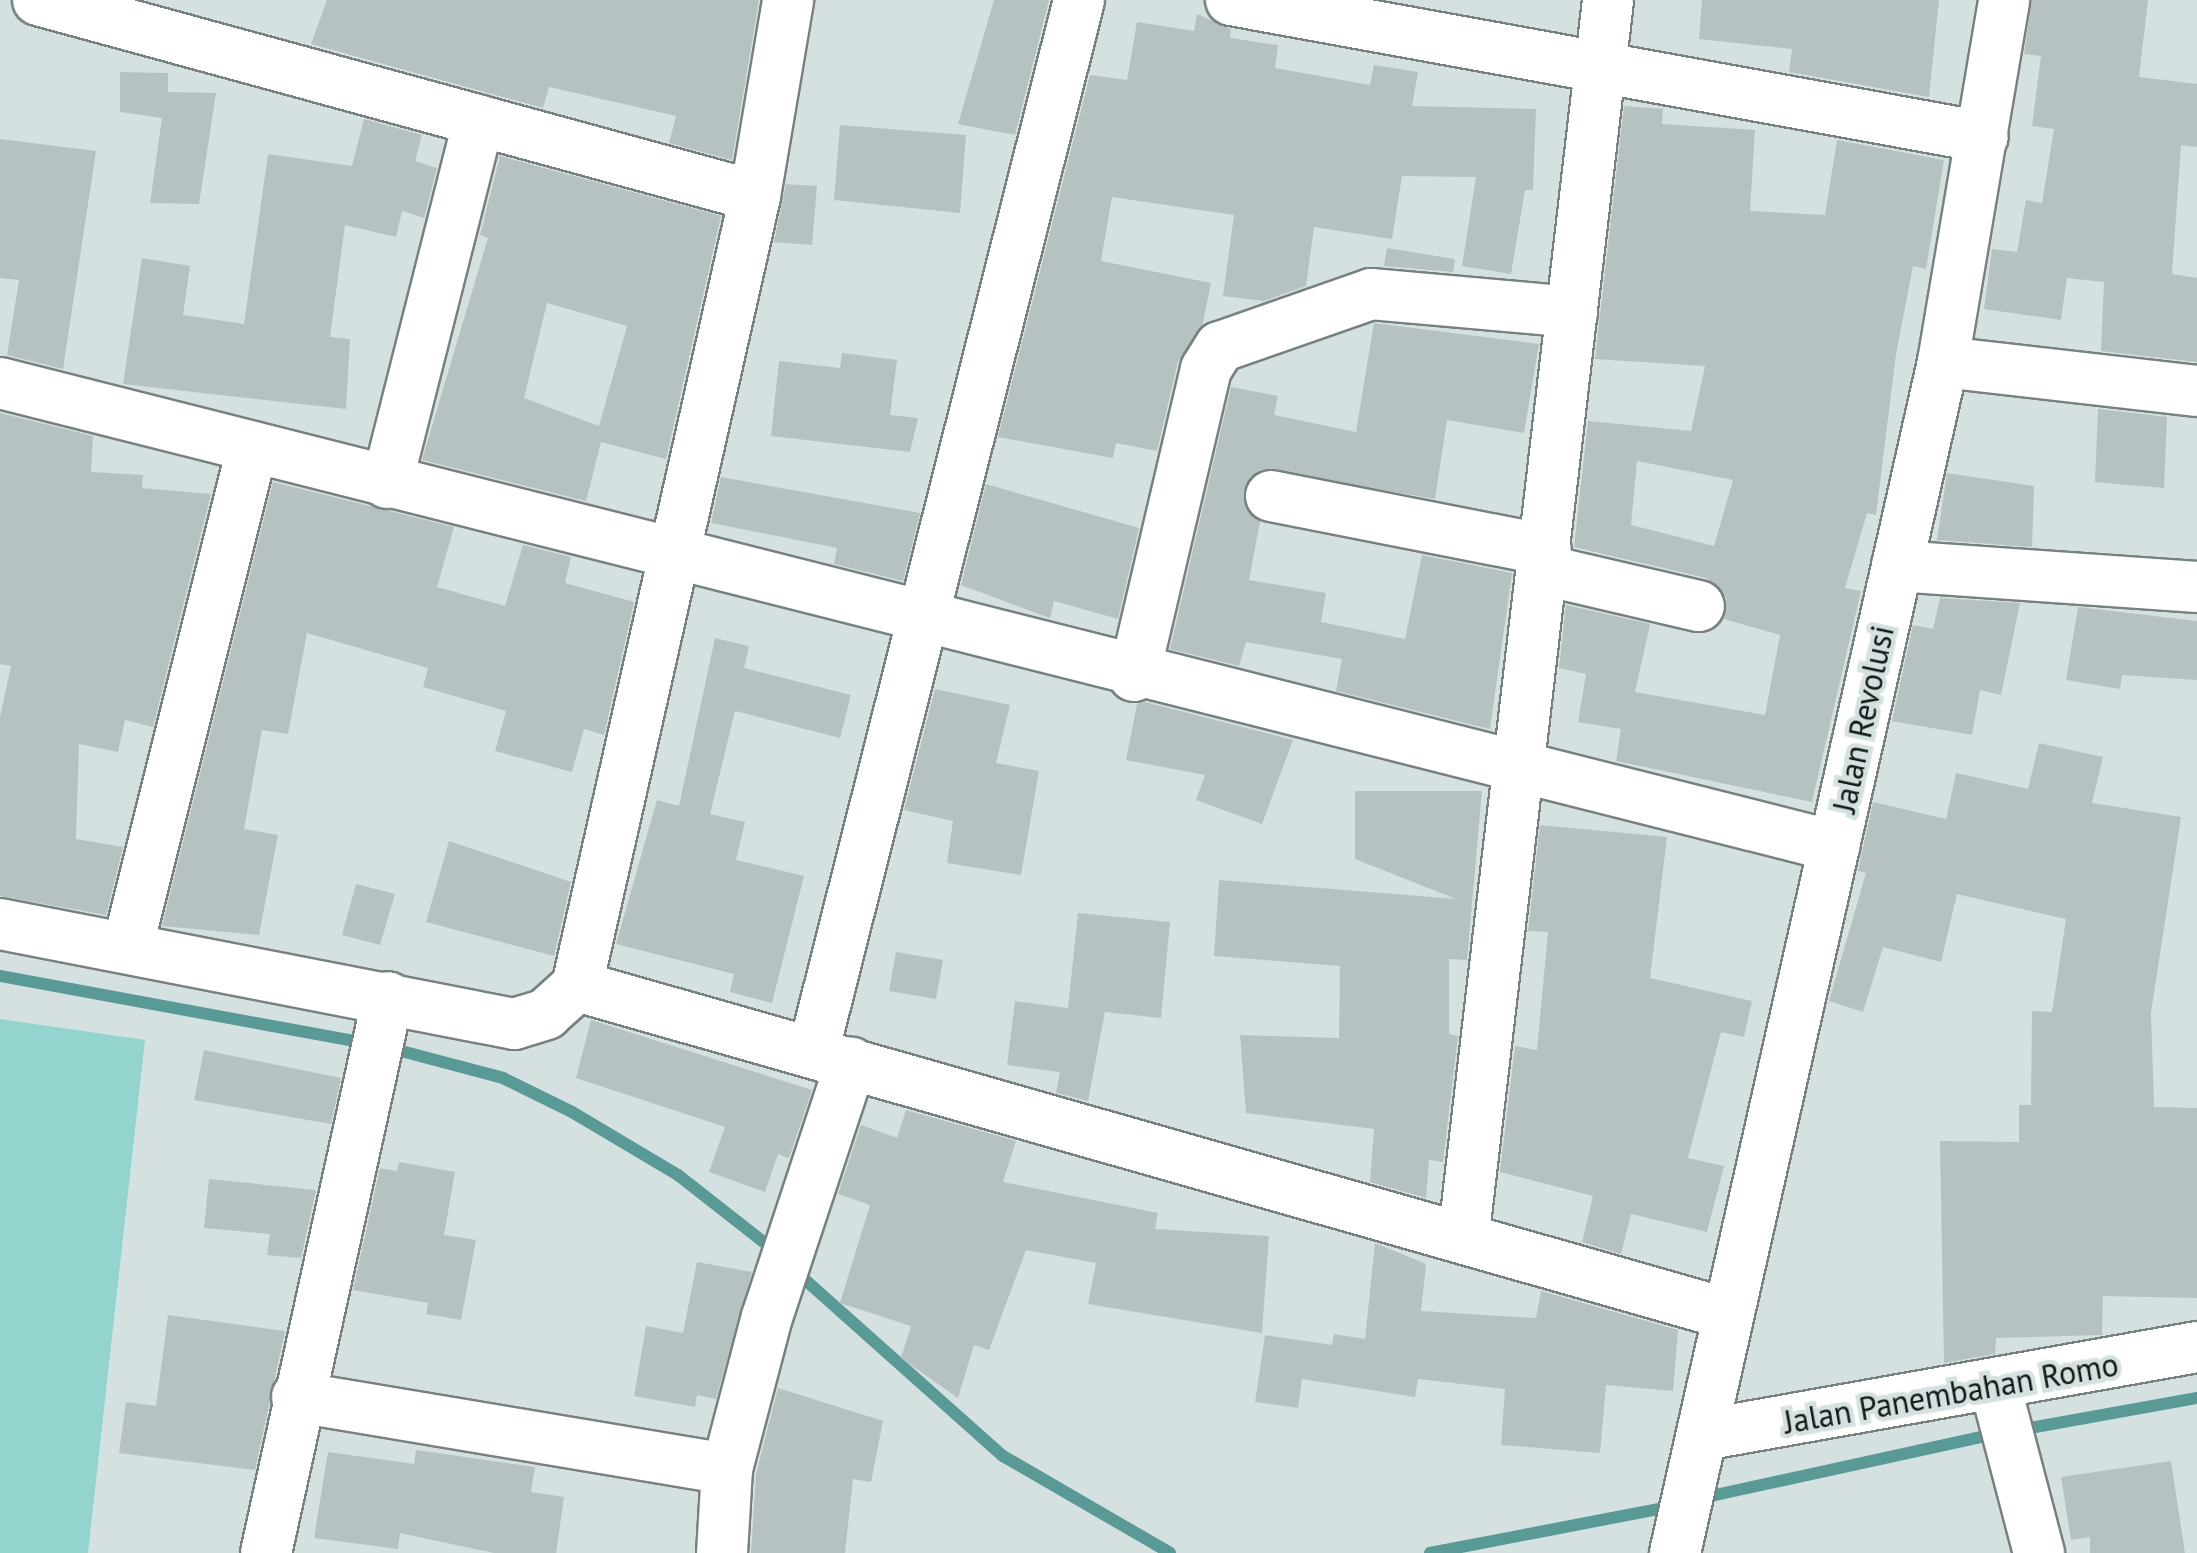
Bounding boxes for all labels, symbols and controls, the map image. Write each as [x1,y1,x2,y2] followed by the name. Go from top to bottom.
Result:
[1824,622,1902,816] street label: Jalan Revolusi
[1781,1345,2121,1441] street label: Jalan Panembahan Romo

